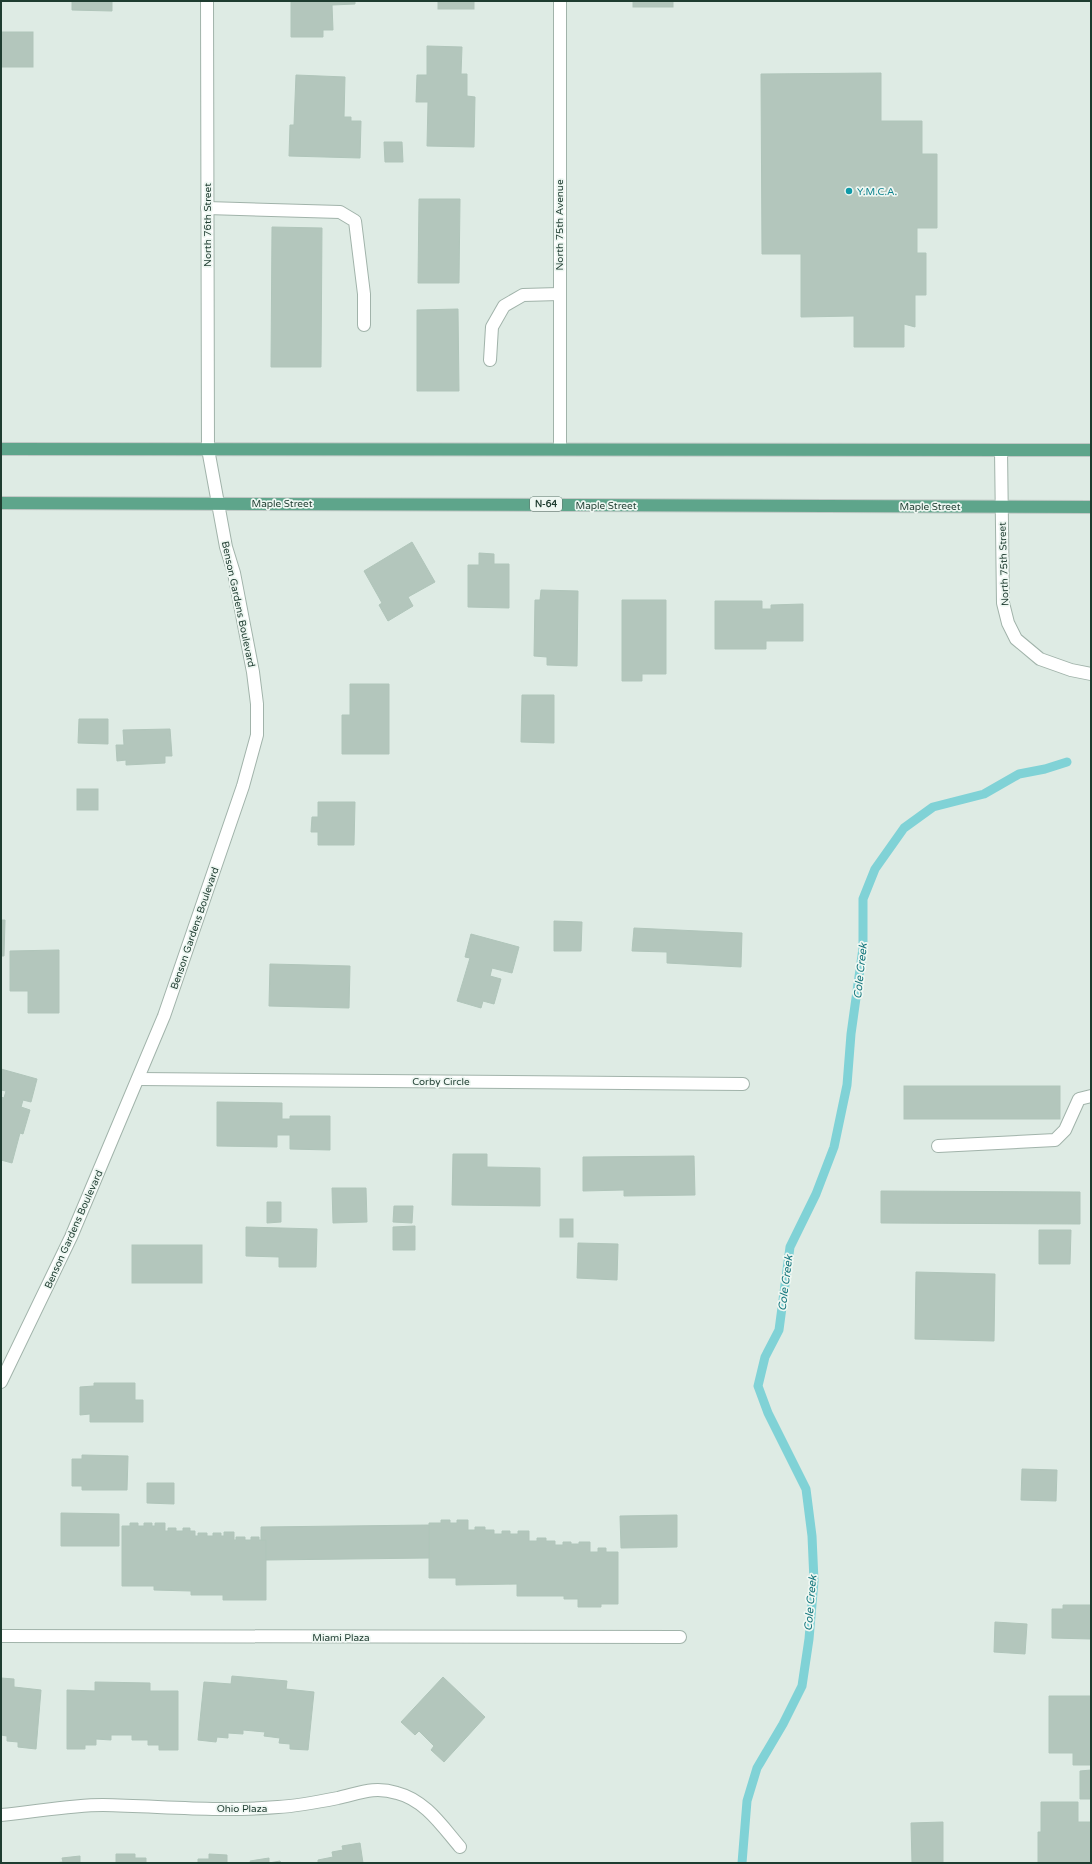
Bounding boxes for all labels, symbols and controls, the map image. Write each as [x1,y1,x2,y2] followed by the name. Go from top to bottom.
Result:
[554,179,566,271] street label: North 75th Avenue
[202,183,214,267] street label: North 76th Street
[844,186,854,196] marker: Y.M.C.A.
[857,186,897,198] place label: Y.M.C.A.
[530,497,562,511] road number: N-64
[252,498,313,510] street label: Maple Street
[576,500,637,512] street label: Maple Street
[900,501,961,513] street label: Maple Street
[997,522,1011,606] street label: North 75th Street
[219,540,257,668] street label: Benson Gardens Boulevard
[168,866,222,991] street label: Benson Gardens Boulevard
[851,942,870,1000] water label: Cole Creek
[412,1076,470,1088] street label: Corby Circle
[42,1168,106,1291] street label: Benson Gardens Boulevard
[776,1253,795,1312] water label: Cole Creek
[802,1574,820,1632] water label: Cole Creek
[312,1632,370,1644] street label: Miami Plaza
[217,1803,267,1815] street label: Ohio Plaza

